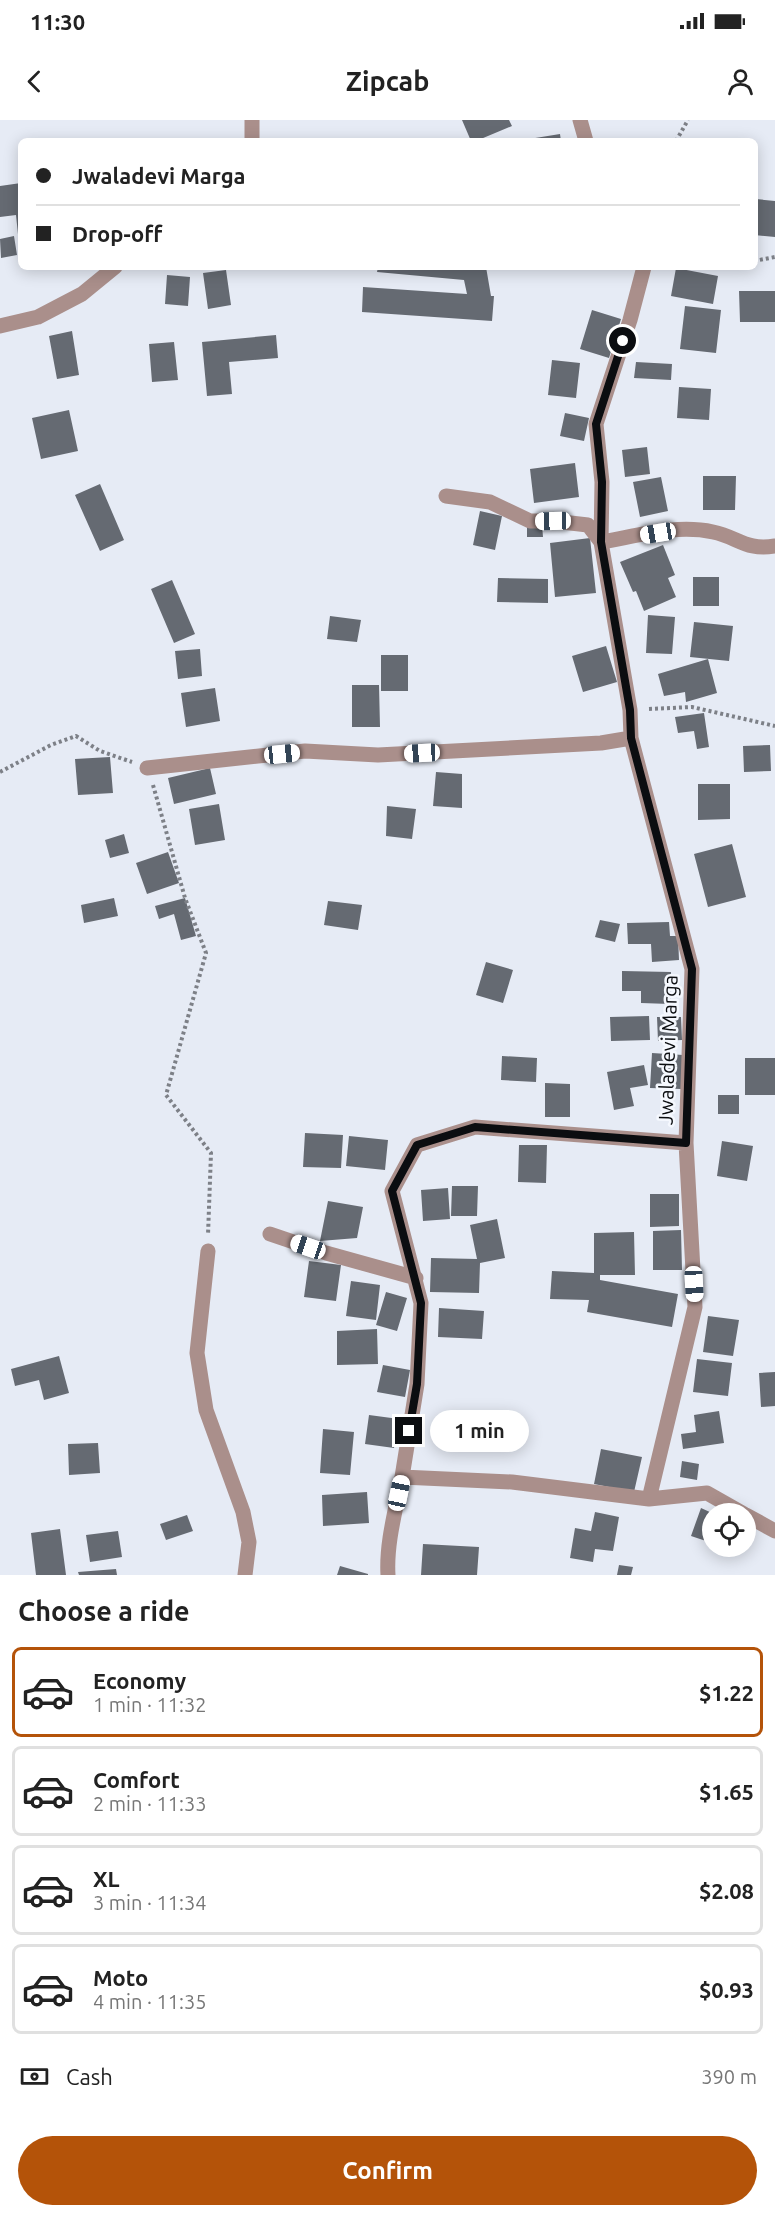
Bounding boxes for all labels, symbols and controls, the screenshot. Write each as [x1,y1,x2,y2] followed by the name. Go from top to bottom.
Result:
[30,9,85,34] text: 11:30
[18,65,51,98] icon: back
[724,65,757,98] icon: person
[346,66,429,96] text: Zipcab
[72,163,246,188] text: Jwaladevi Marga
[72,221,162,246] text: Drop-off
[609,327,636,354] route start
[535,512,571,530] car
[639,521,677,545] car
[263,743,301,765] car
[404,743,440,763] car
[653,975,682,1125] street label: Jwaladevi Marga
[288,1233,328,1261] car
[684,1266,704,1302] car
[430,1410,529,1452] callout: 1 min
[395,1417,422,1444] route end
[454,1419,505,1442] text: 1 min
[386,1474,412,1512] car
[702,1503,756,1557] map controls
[702,1503,756,1557] button: locate
[18,1596,190,1626] text: Choose a ride
[21,1665,75,1719] icon: car
[93,1668,186,1693] text: Economy
[699,1680,754,1705] text: $1.22
[93,1693,207,1716] text: 1 min · 11:32
[21,1764,75,1818] icon: car
[93,1767,180,1792] text: Comfort
[699,1779,754,1804] text: $1.65
[93,1792,207,1815] text: 2 min · 11:33
[21,1863,75,1917] icon: car
[93,1866,120,1891] text: XL
[699,1878,754,1903] text: $2.08
[93,1891,207,1914] text: 3 min · 11:34
[21,1962,75,2016] icon: car
[93,1965,148,1990] text: Moto
[699,1977,754,2002] text: $0.93
[93,1990,207,2013] text: 4 min · 11:35
[18,2060,51,2093] icon: cash
[66,2064,113,2089] text: Cash
[701,2065,757,2088] text: 390 m
[18,2136,757,2205] button: Confirm

